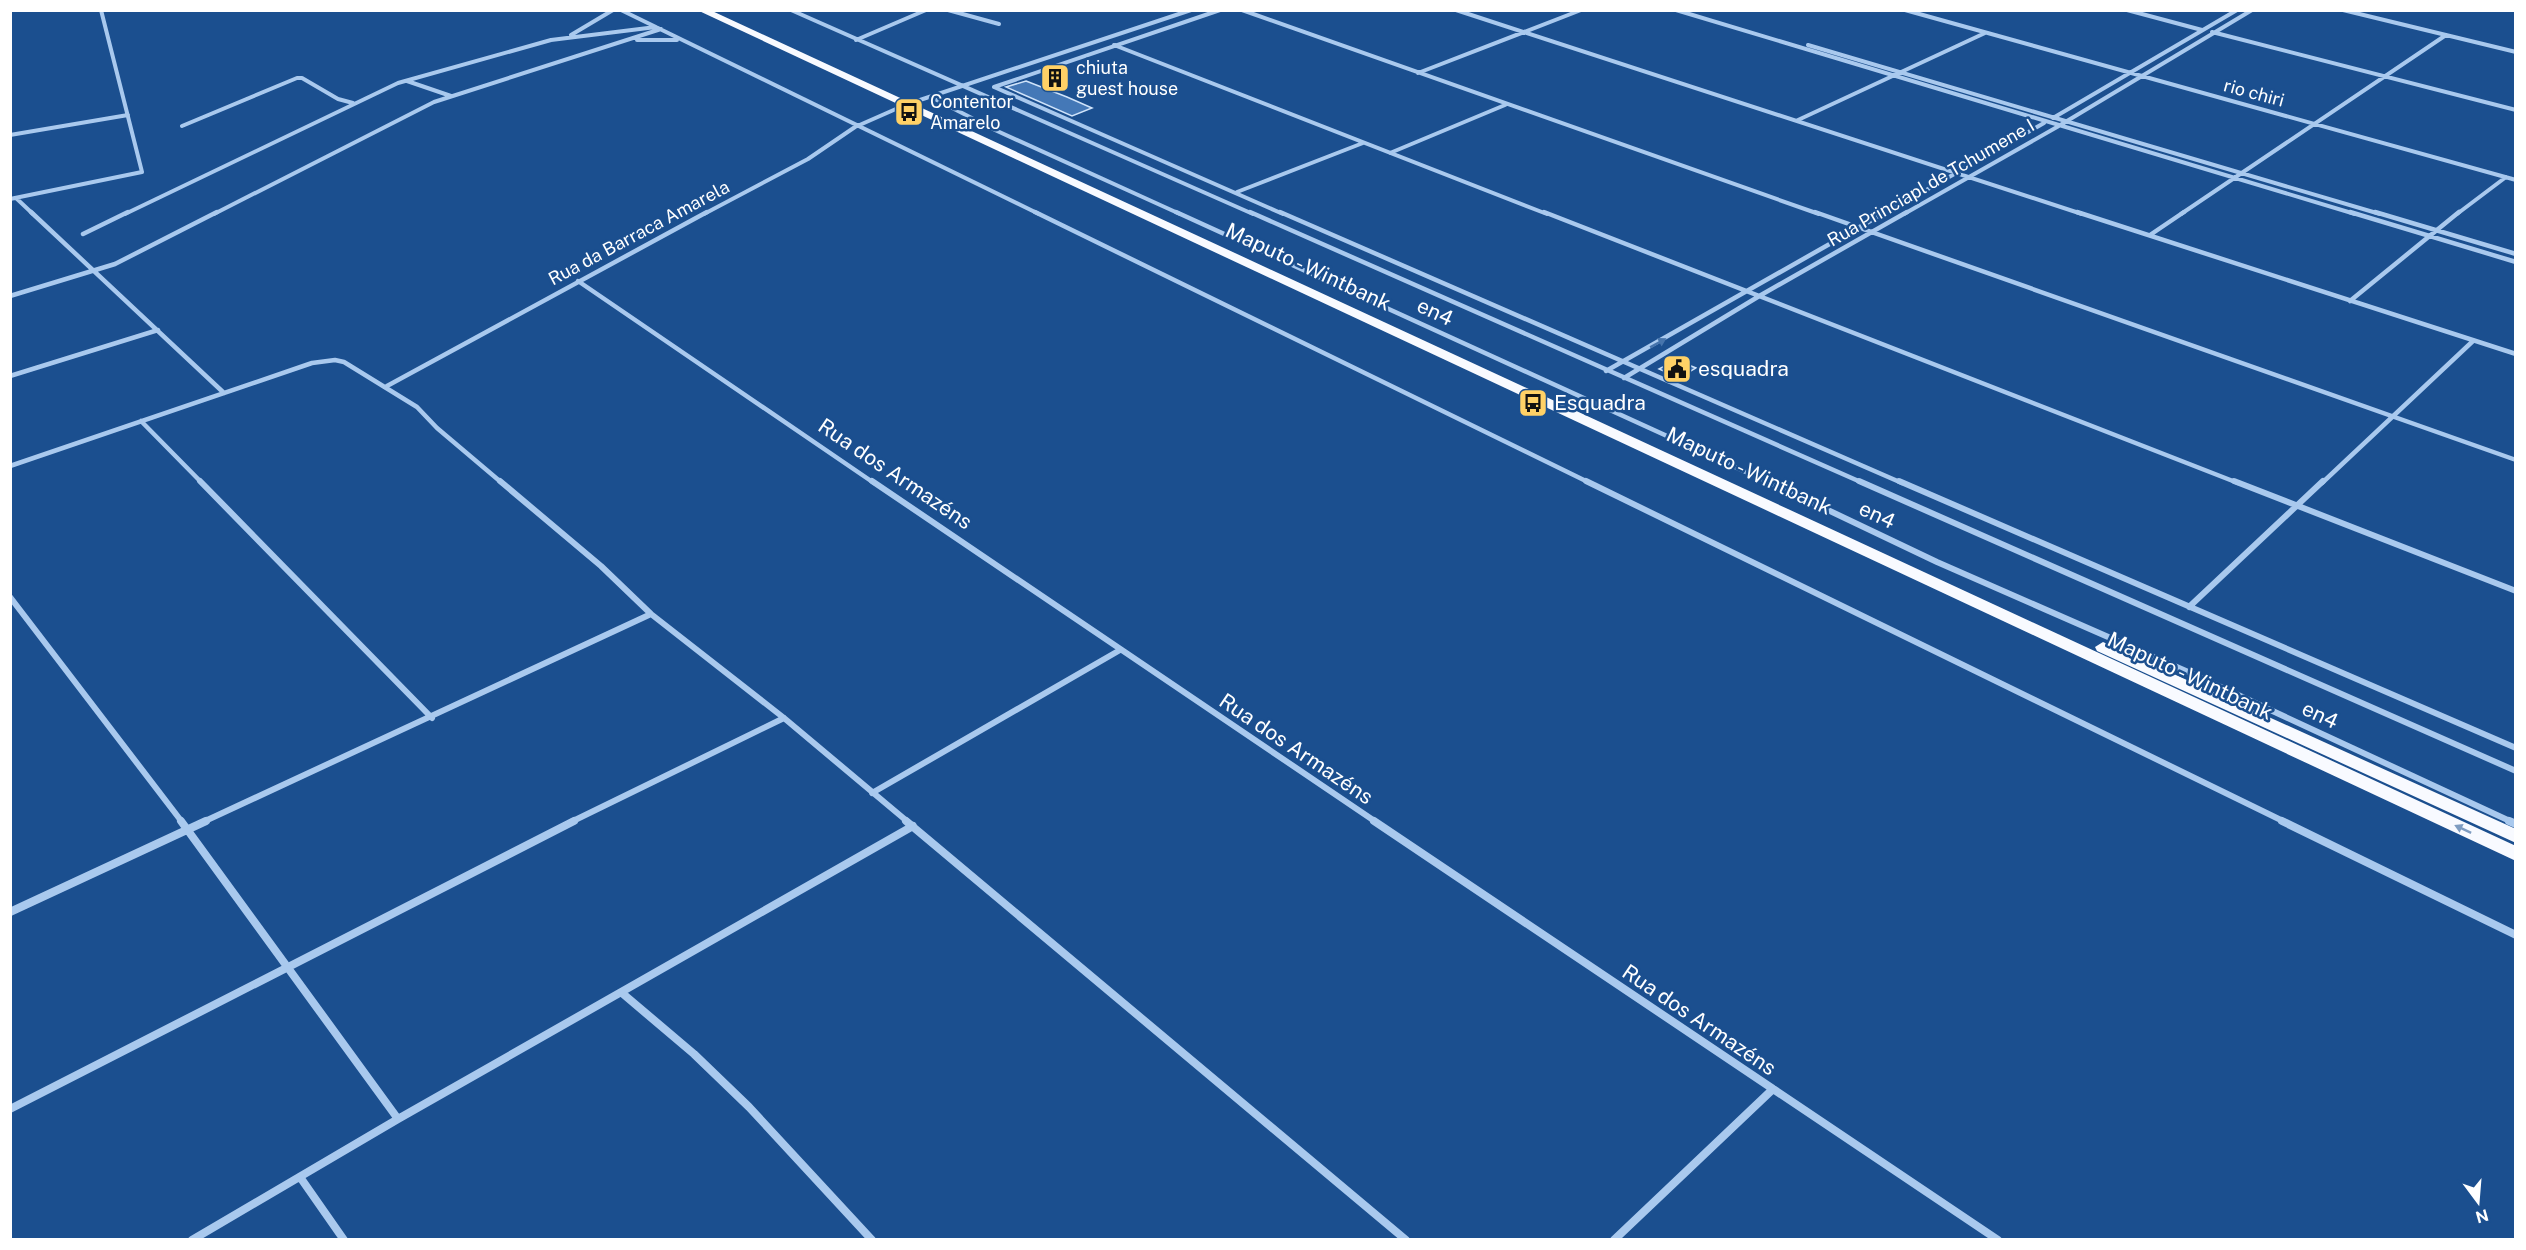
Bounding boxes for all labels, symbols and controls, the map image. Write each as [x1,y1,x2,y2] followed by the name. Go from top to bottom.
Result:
[1076,57,1178,99] place label: chiuta guest house
[1039,62,1071,94] building icon: chiuta guest house
[2222,74,2287,111] street label: rio chiri
[930,91,1013,133] place label: Contentor Amarelo
[893,96,925,128] bus stop icon: Contentor Amarelo
[1823,115,2038,251] street label: Rua Princiapl de Tchumene I
[545,176,733,289] street label: Rua da Barraca Amarela
[1222,217,1395,316] street label: Maputo - Wintbank
[1413,292,1457,331] street label: en4
[1649,338,1666,348] one-way arrow
[1661,353,1693,385] public building icon: esquadra
[1698,356,1789,381] place label: esquadra
[1517,387,1549,419] bus stop icon: Esquadra
[1554,390,1646,415] place label: Esquadra
[814,413,977,534] street label: Rua dos Armazéns
[1663,421,1836,520] street label: Maputo - Wintbank
[1855,495,1899,534] street label: en4
[2104,626,2277,725] street label: Maputo - Wintbank
[1215,688,1378,809] street label: Rua dos Armazéns
[2298,695,2342,734] street label: en4
[2454,824,2471,833] one-way arrow
[1618,959,1781,1080] street label: Rua dos Armazéns
[2448,1172,2508,1232] north arrow
[2473,1205,2491,1227] text: N

